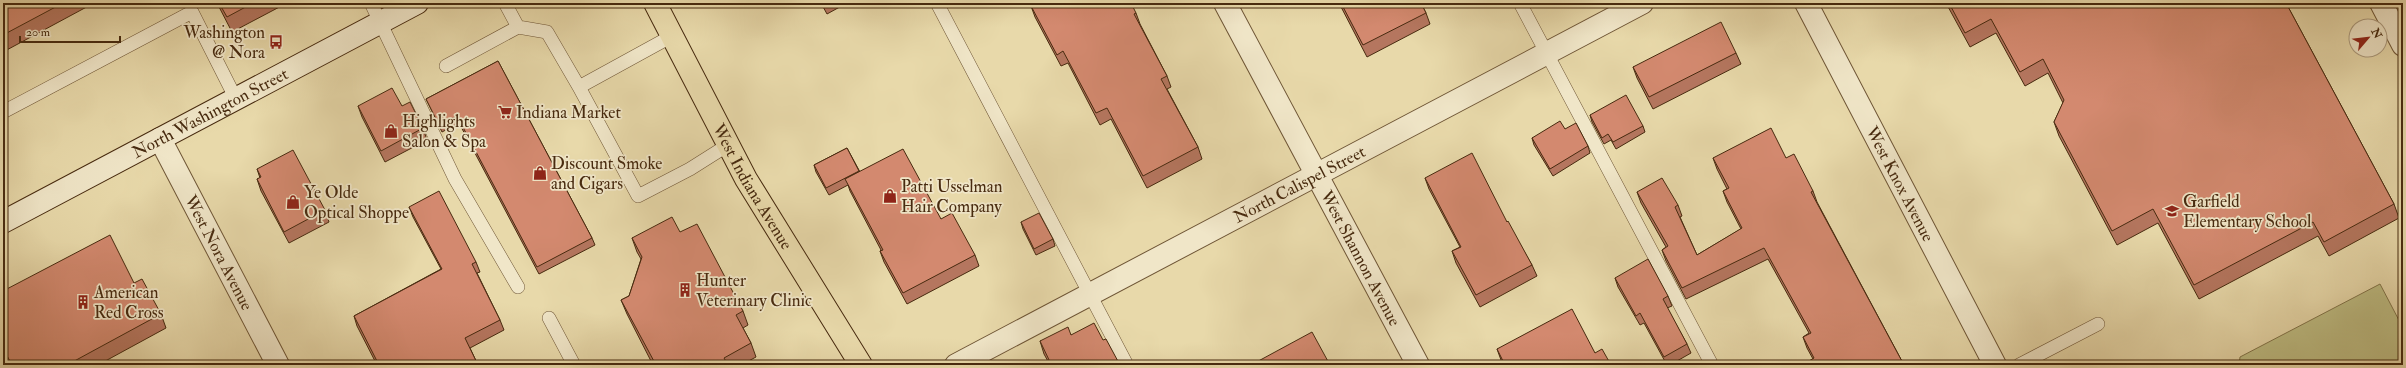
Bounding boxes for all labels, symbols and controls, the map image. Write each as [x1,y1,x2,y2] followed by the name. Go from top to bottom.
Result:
[20,18,120,44] scale bar
[2348,18,2388,58] north arrow
[182,22,266,63] place label: Washington @ Nora
[26,25,51,40] text: 20 m
[2368,25,2385,42] text: N
[268,34,284,50] bus stop icon: Washington @ Nora
[128,62,292,162] street label: North Washington Street
[516,102,621,123] place label: Indiana Market
[497,104,513,120] supermarket icon: Indiana Market
[402,111,487,153] place label: Highlights Salon & Spa
[708,119,797,253] street label: West Indiana Avenue
[1861,122,1939,245] street label: West Knox Avenue
[383,123,399,139] shop icon: Highlights Salon & Spa
[1230,140,1369,227] street label: North Calispel Street
[551,153,662,194] place label: Discount Smoke and Cigars
[532,165,548,181] shop icon: Discount Smoke and Cigars
[901,176,1003,218] place label: Patti Usselman Hair Company
[304,182,409,224] place label: Ye Olde Optical Shoppe
[1316,186,1406,329] street label: West Shannon Avenue
[882,188,898,204] shop icon: Patti Usselman Hair Company
[180,190,258,314] street label: West Nora Avenue
[2183,191,2312,233] place label: Garfield Elementary School
[285,194,301,210] shop icon: Ye Olde Optical Shoppe
[2164,203,2180,219] school or university icon: Garfield Elementary School
[696,270,812,312] place label: Hunter Veterinary Clinic
[93,282,164,323] place label: American Red Cross
[677,282,693,298] building icon: Hunter Veterinary Clinic
[75,294,91,310] building icon: American Red Cross

